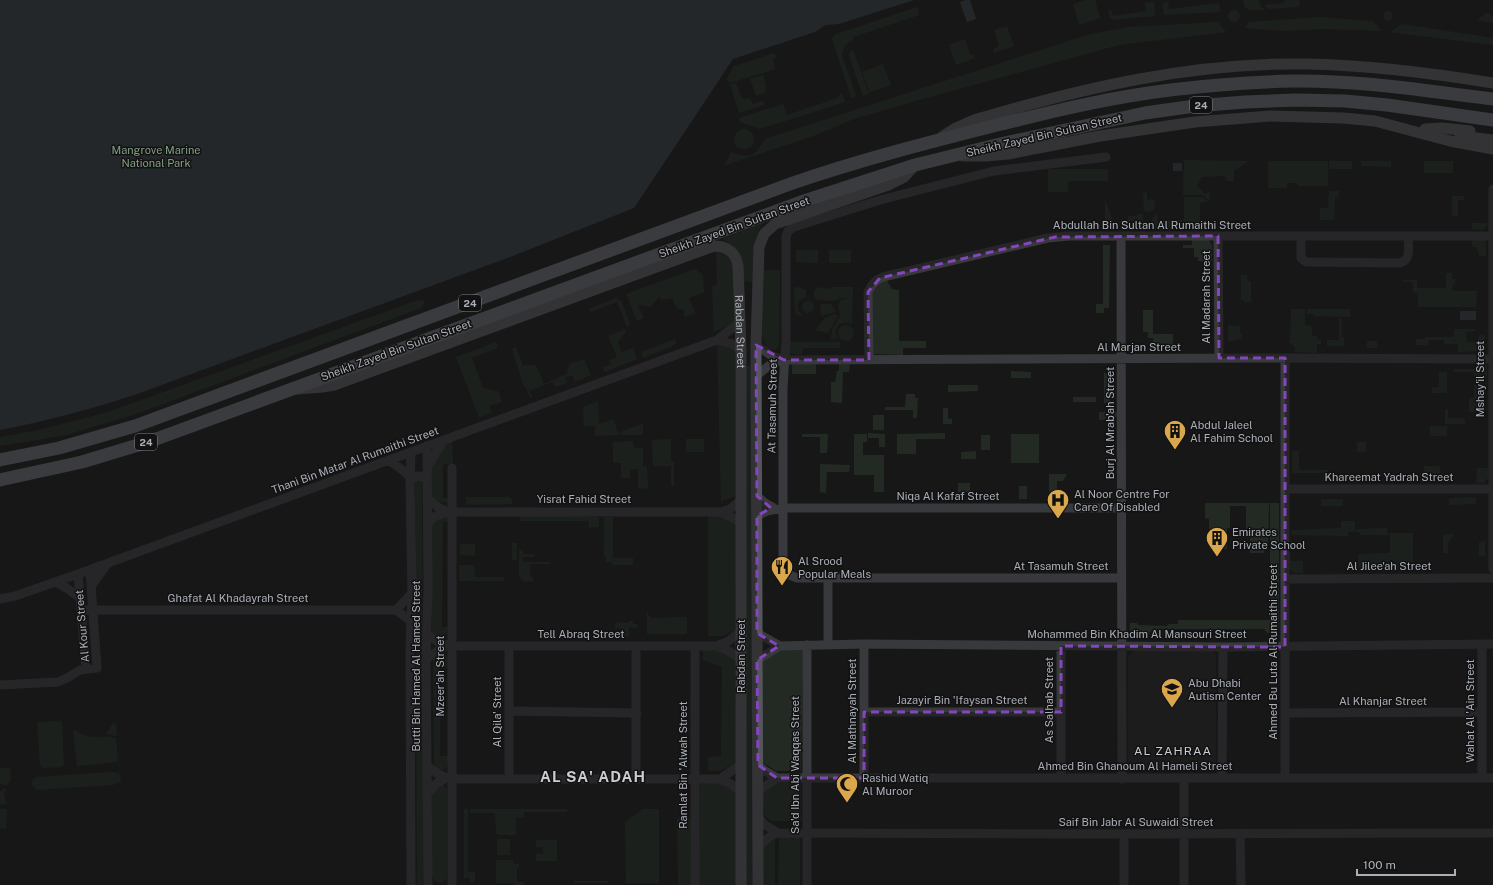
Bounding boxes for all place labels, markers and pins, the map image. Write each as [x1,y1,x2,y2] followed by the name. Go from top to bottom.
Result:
[1162,418,1188,451] building icon: Abdul Jaleel Al Fahim School
[1190,419,1273,444] place label: Abdul Jaleel Al Fahim School
[1045,487,1071,520] hospital icon: Al Noor Centre For Care Of Disabled
[1074,488,1170,513] place label: Al Noor Centre For Care Of Disabled
[1204,525,1230,558] building icon: Emirates Private School
[1232,526,1306,551] place label: Emirates Private School
[769,554,795,587] restaurant icon: Al Srood Popular Meals
[798,555,872,580] place label: Al Srood Popular Meals
[1159,676,1185,709] school or university icon: Abu Dhabi Autism Center
[1188,677,1261,702] place label: Abu Dhabi Autism Center
[834,771,860,804] mosque icon: Rashid Watiq Al Muroor
[862,772,928,797] place label: Rashid Watiq Al Muroor

